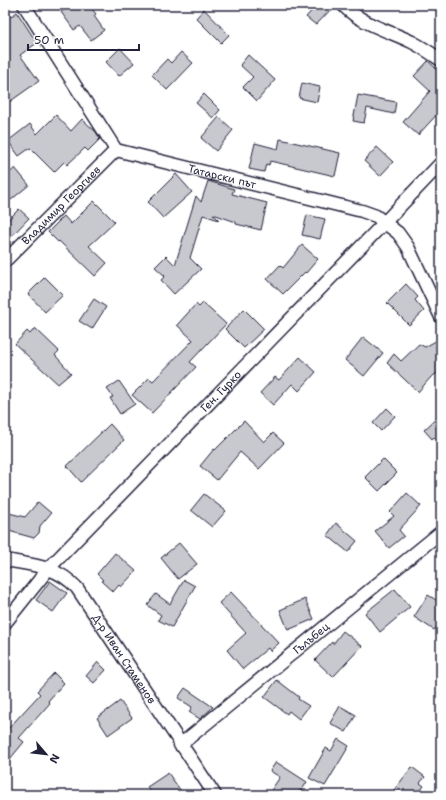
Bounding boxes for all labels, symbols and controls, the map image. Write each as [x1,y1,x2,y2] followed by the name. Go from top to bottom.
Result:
[28,26,139,52] scale bar
[34,32,64,48] text: 50 m
[186,161,258,193] street label: Татарски път
[18,163,104,248] street label: Владимир Георгиев
[197,367,245,416] street label: Ген. Гурко
[88,611,159,707] street label: Д-р Иван Стаменов
[290,619,333,658] street label: Гълъбец
[26,734,66,774] north arrow
[46,751,63,766] text: N

